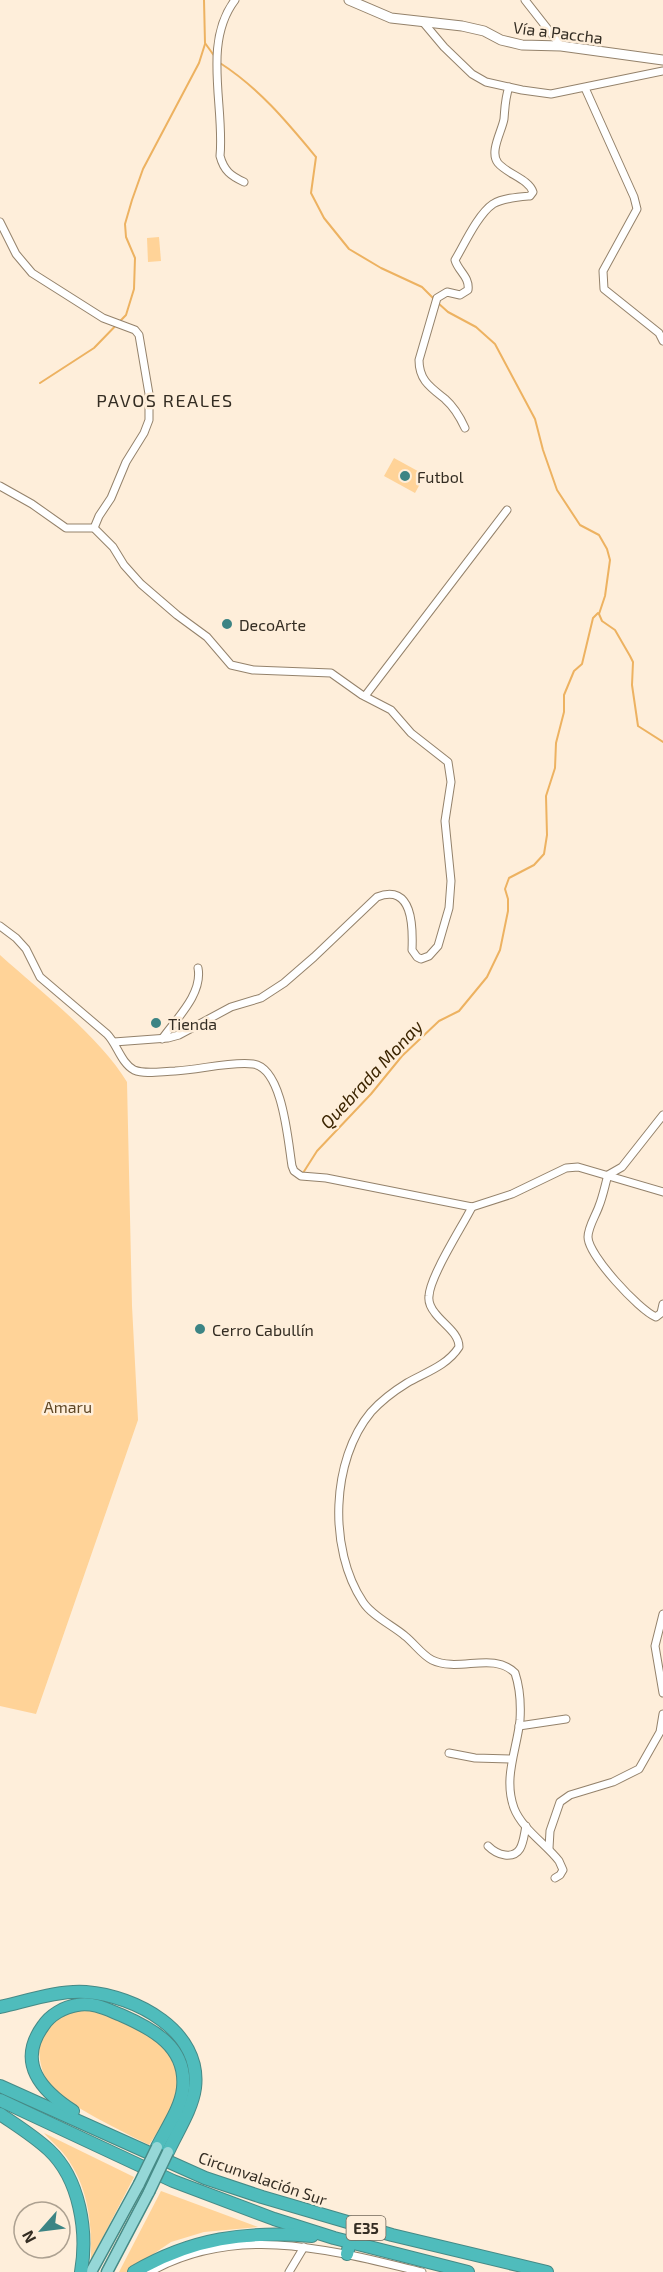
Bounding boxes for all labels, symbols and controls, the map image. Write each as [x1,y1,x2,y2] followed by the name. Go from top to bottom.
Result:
[512,17,604,47] street label: Vía a Paccha
[96,389,234,411] district label: PAVOS REALES
[417,467,464,486] place label: Futbol
[398,469,412,483] marker: Futbol
[239,615,306,634] place label: DecoArte
[220,617,234,631] marker: DecoArte
[168,1014,217,1033] place label: Tienda
[315,1015,427,1133] water label: Quebrada Monay
[149,1016,163,1030] marker: Tienda
[212,1320,314,1339] place label: Cerro Cabullín
[193,1322,207,1336] marker: Cerro Cabullín
[44,1397,92,1416] park label: Amaru
[196,2147,330,2209] street label: Circunvalación Sur
[12,2200,72,2260] north arrow
[346,2216,386,2240] road number: E35
[17,2228,39,2247] text: N

